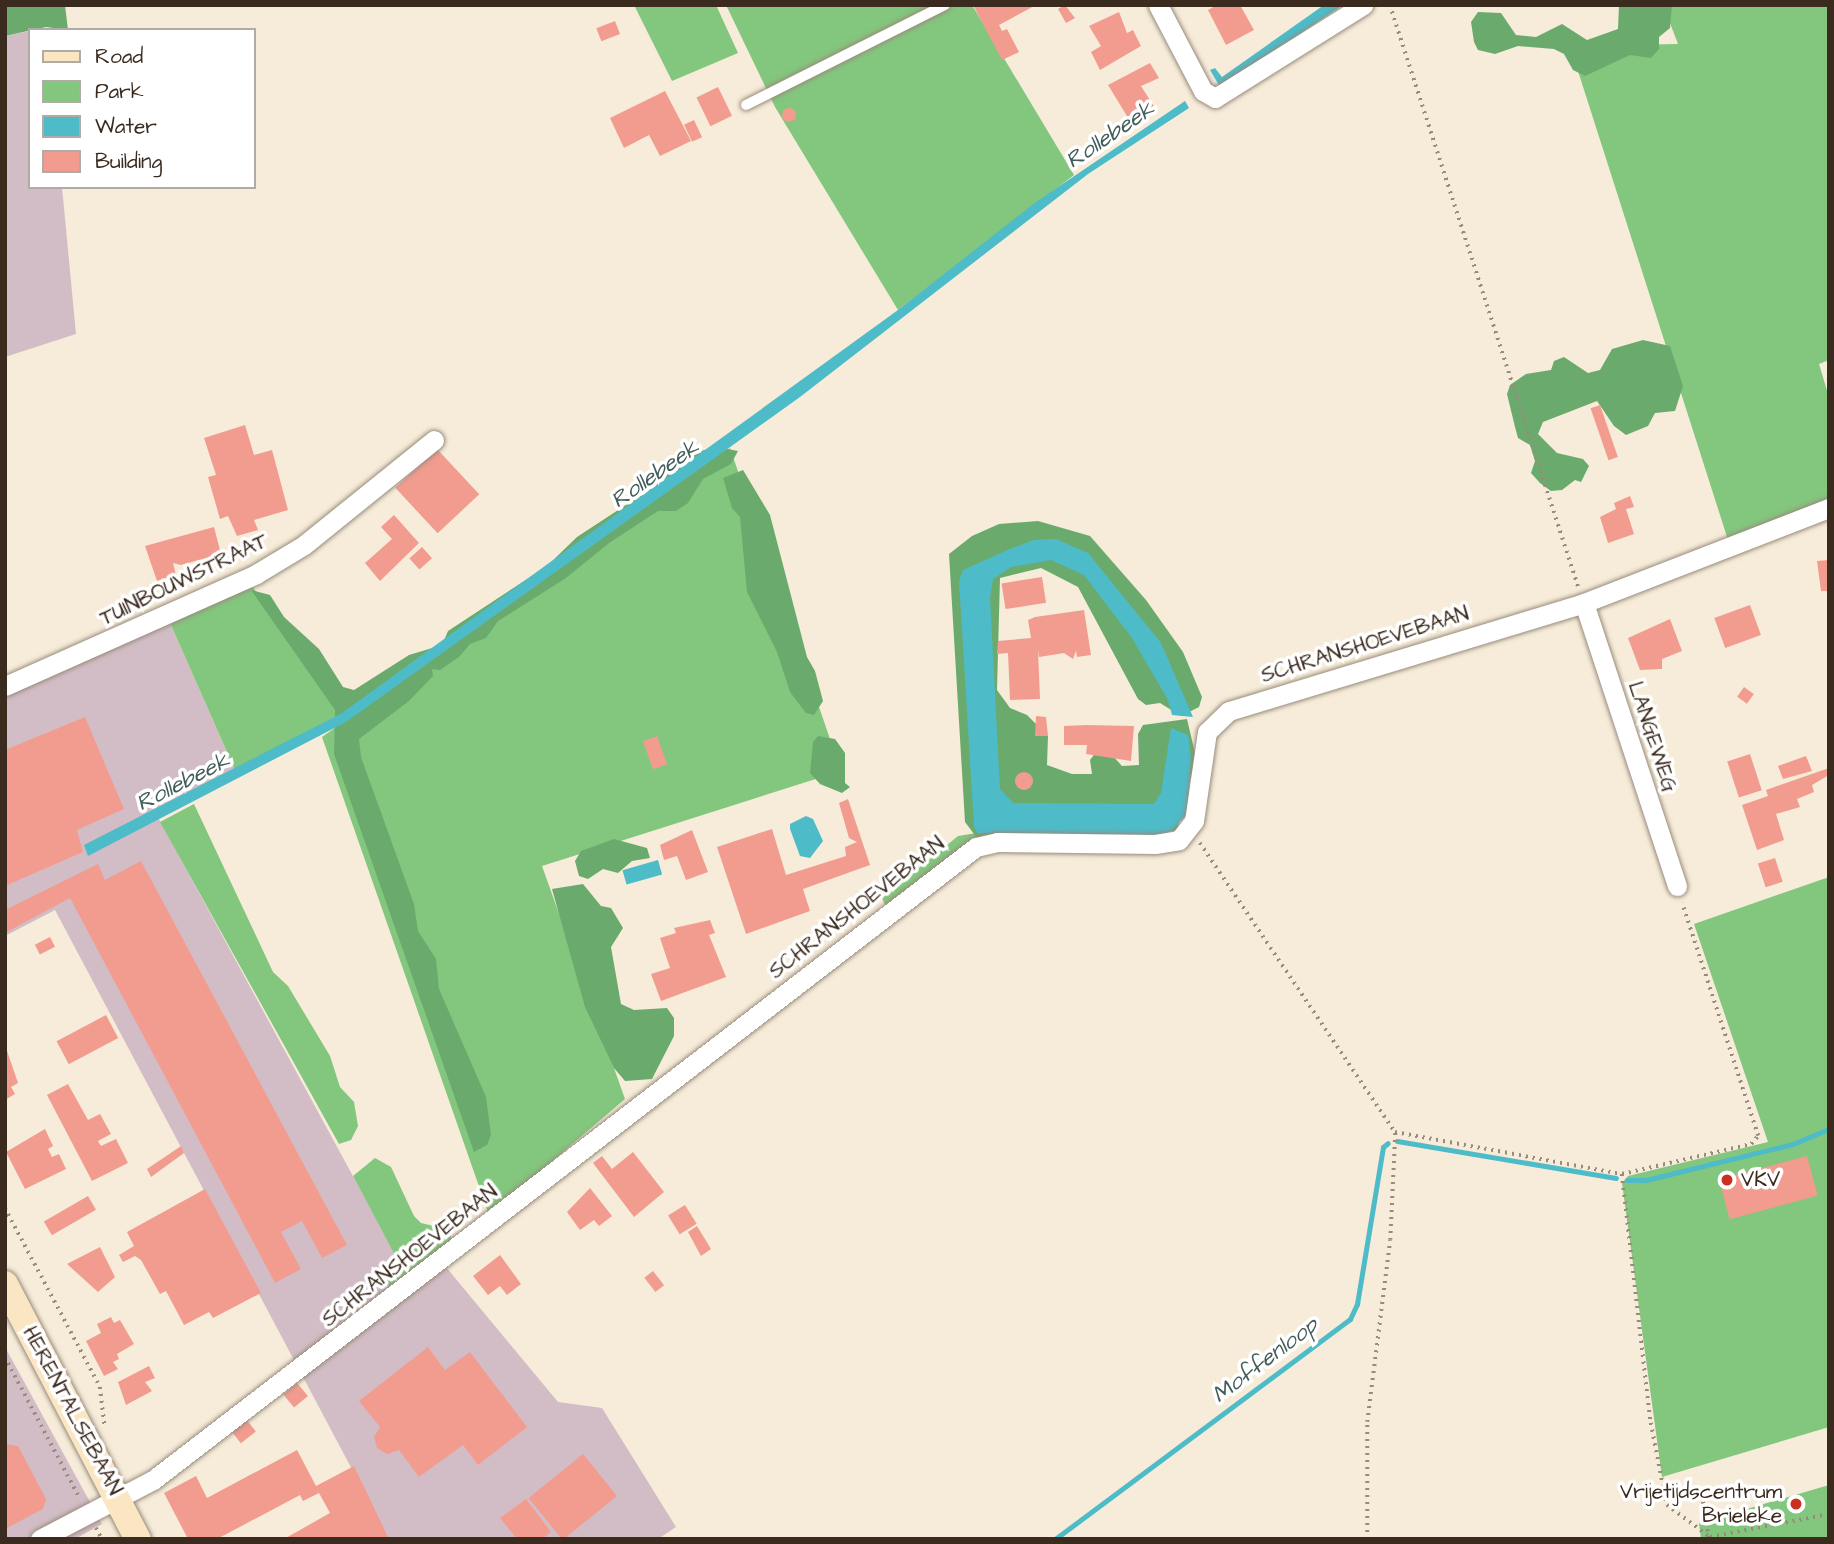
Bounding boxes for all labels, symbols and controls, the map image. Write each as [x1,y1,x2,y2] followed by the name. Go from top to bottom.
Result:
[28,28,256,189] legend
[95,42,143,71] text: Road
[95,77,144,106] text: Park
[1060,95,1160,175] water label: Rollebeek
[95,112,157,141] text: Water
[95,147,162,176] text: Building
[606,434,704,514] water label: Rollebeek
[96,528,272,632] street label: TUINBOUWSTRAAT
[1258,601,1472,689] street label: SCHRANSHOEVEBAAN
[1622,678,1682,796] street label: LANGEWEG
[132,747,234,817] water label: Rollebeek
[764,832,950,984] street label: SCHRANSHOEVEBAAN
[1741,1167,1780,1193] place label: VKV
[1719,1172,1735,1188] marker: VKV
[317,1180,503,1332] street label: SCHRANSHOEVEBAAN
[1207,1311,1323,1409] water label: Moffenloop
[17,1322,127,1500] street label: HERENTALSEBAAN
[1620,1479,1782,1529] place label: Vrijetijdscentrum Brieleke
[1788,1496,1804,1512] marker: Vrijetijdscentrum Brieleke

